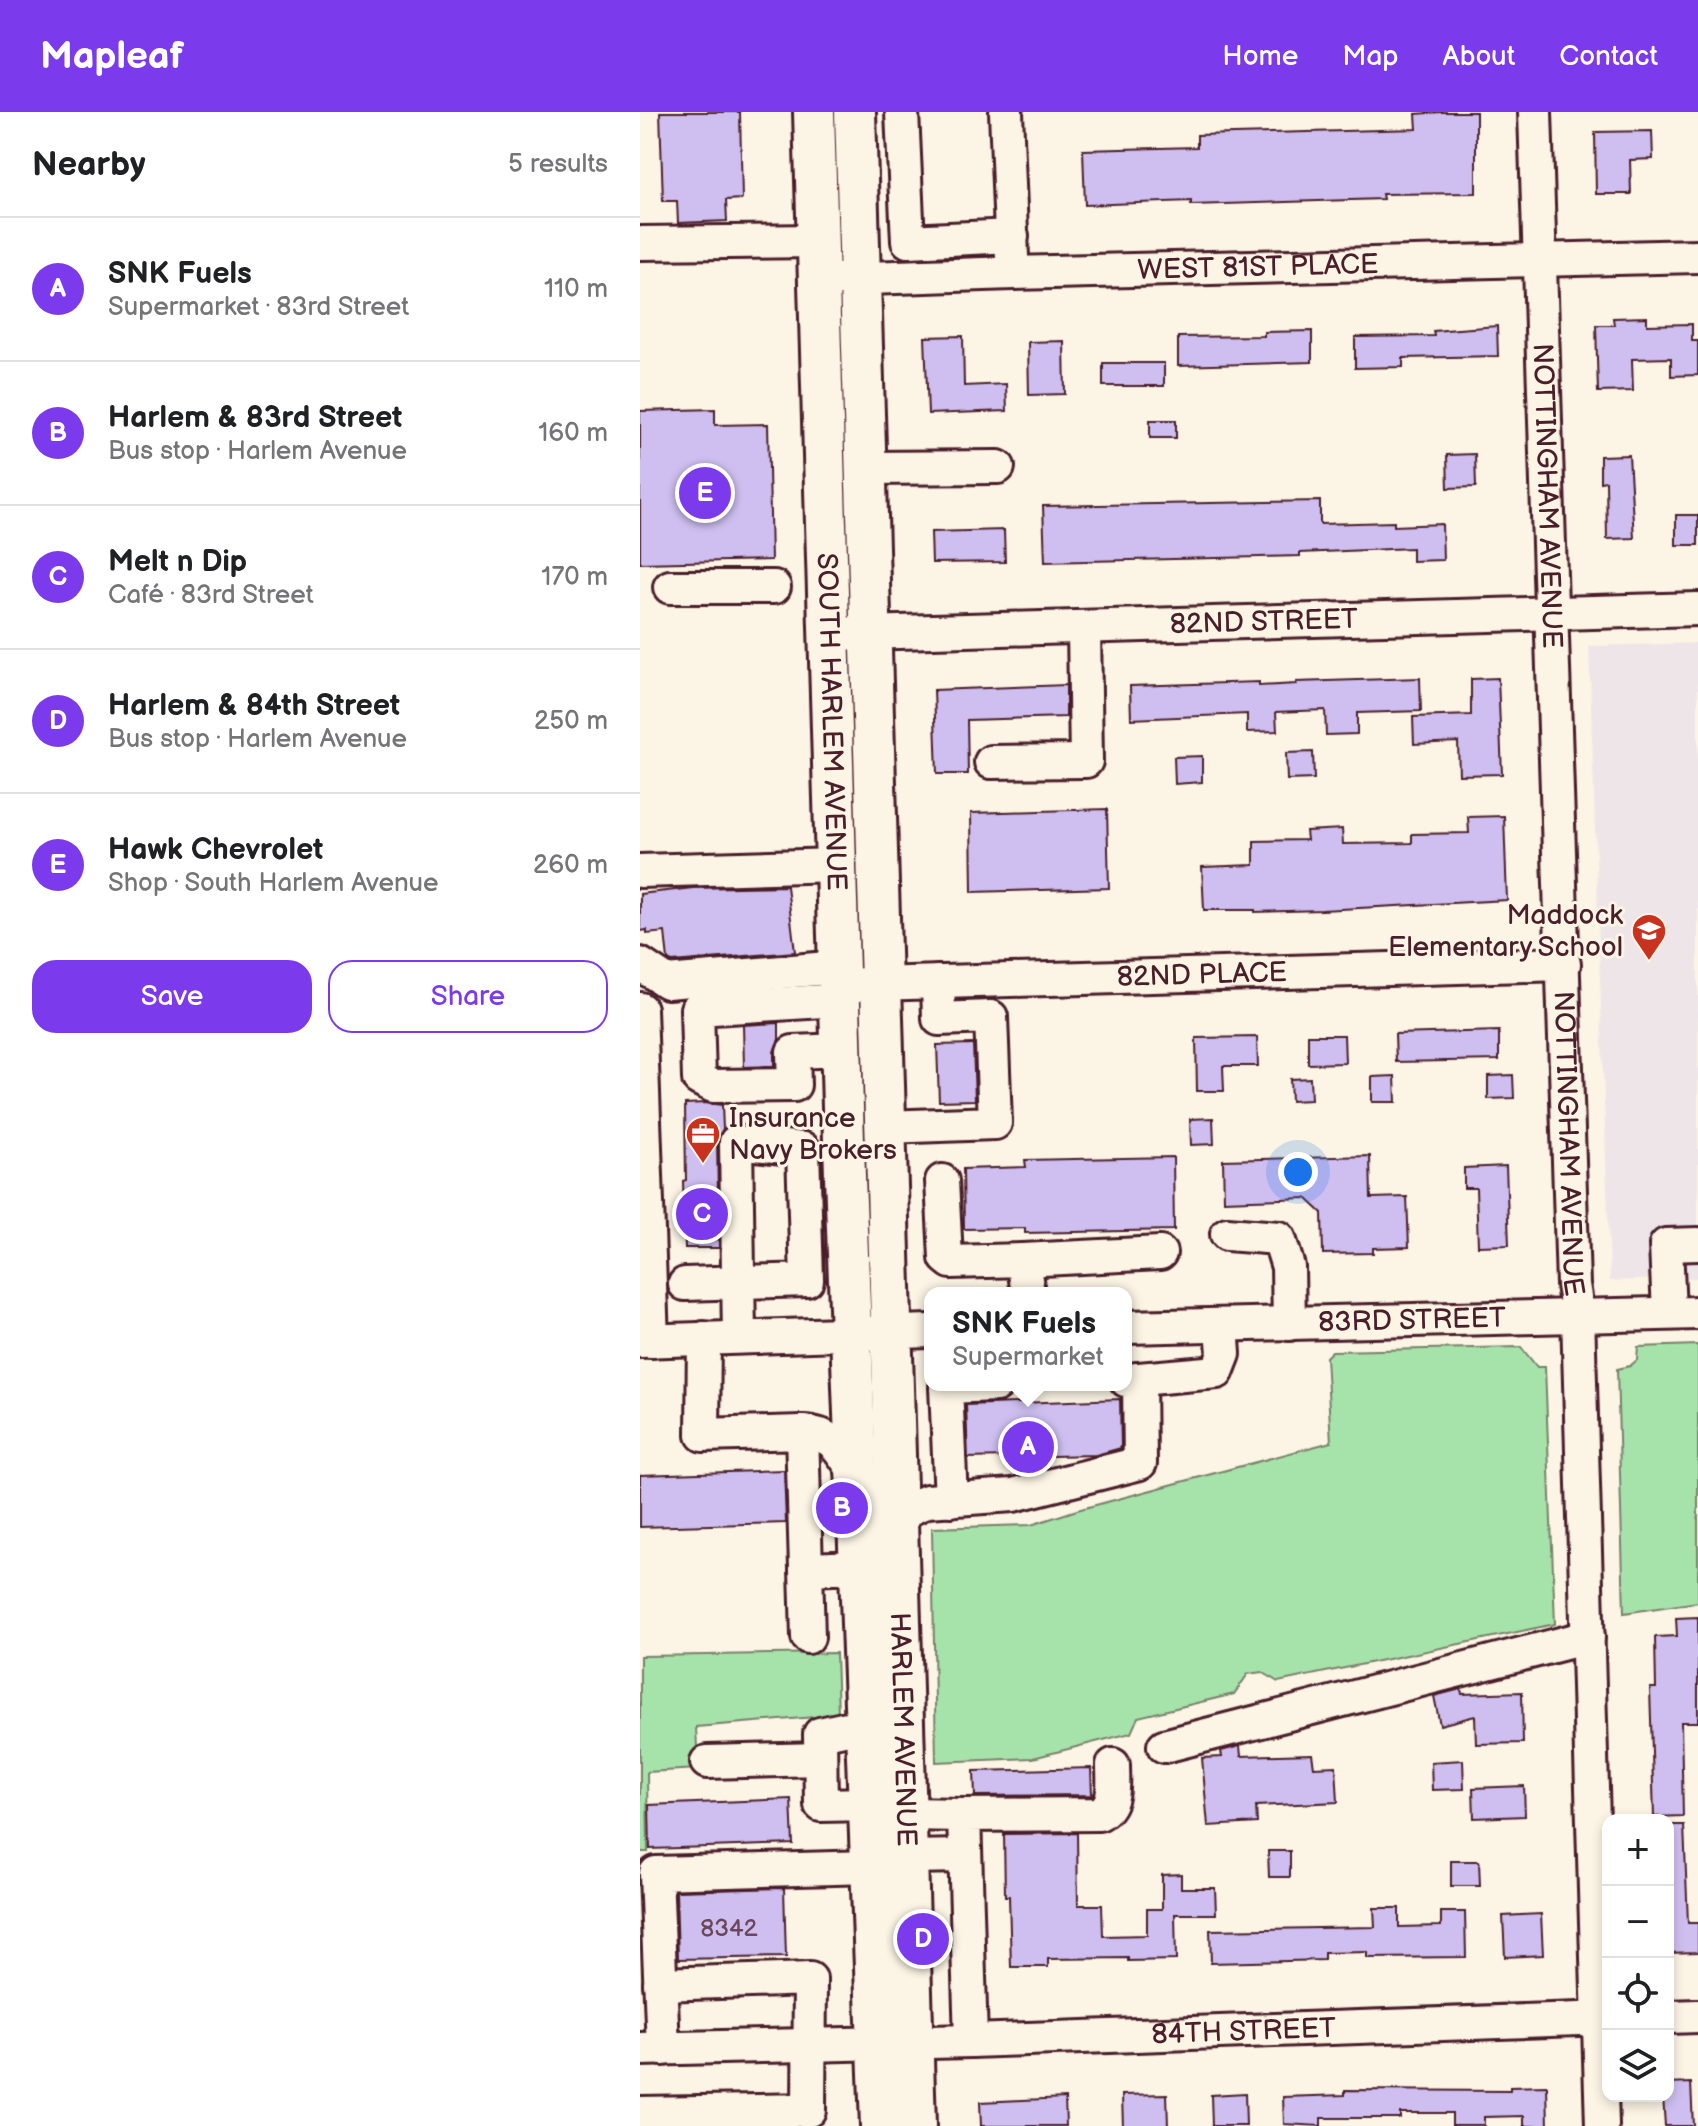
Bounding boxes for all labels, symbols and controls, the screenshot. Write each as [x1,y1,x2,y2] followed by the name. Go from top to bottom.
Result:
[40,34,184,79] text: Mapleaf
[1222,40,1298,73] text: Home
[1342,40,1399,73] text: Map
[1443,40,1515,73] text: About
[1559,40,1658,73] text: Contact
[32,144,146,185] text: Nearby
[508,149,608,180] text: 5 results
[1137,247,1379,286] street label: WEST 81ST PLACE
[108,256,252,292] text: SNK Fuels
[50,274,66,305] text: A
[544,274,608,305] text: 110 m
[108,292,409,323] text: Supermarket · 83rd Street
[1526,343,1569,649] street label: NOTTINGHAM AVENUE
[108,400,402,436] text: Harlem & 83rd Street
[49,418,67,449] text: B
[538,418,608,449] text: 160 m
[108,436,407,467] text: Bus stop · Harlem Avenue
[679,463,731,523] pin: E
[108,544,247,580] text: Melt n Dip
[810,552,853,891] street label: SOUTH HARLEM AVENUE
[49,562,67,593] text: C
[541,562,608,593] text: 170 m
[108,580,314,611] text: Café · 83rd Street
[1169,602,1359,641] street label: 82ND STREET
[108,688,400,724] text: Harlem & 84th Street
[49,706,67,737] text: D
[534,706,608,737] text: 250 m
[108,724,407,755] text: Bus stop · Harlem Avenue
[108,832,323,868] text: Hawk Chevrolet
[50,850,66,881] text: E
[533,850,608,881] text: 260 m
[108,868,438,899] text: Shop · South Harlem Avenue
[1388,899,1623,964] place label: Maddock Elementary School
[1630,912,1668,962] school or university icon: Maddock Elementary School
[1116,956,1287,993] street label: 82ND PLACE
[32,960,312,1033] button: Save
[328,960,608,1033] button: Share
[1547,990,1591,1299] street label: NOTTINGHAM AVENUE
[729,1102,897,1167] place label: Insurance Navy Brokers
[684,1115,722,1165] office icon: Insurance Navy Brokers
[1278,1152,1318,1192] your location
[676,1184,728,1244] pin: C
[924,1287,1132,1391] popup
[1318,1301,1506,1339] street label: 83RD STREET
[952,1306,1096,1342] text: SNK Fuels
[952,1342,1104,1373] text: Supermarket
[1002,1417,1054,1477] pin: A
[816,1478,868,1538] pin: B
[883,1612,923,1847] street label: HARLEM AVENUE
[1602,1814,1674,2102] map controls
[1602,1814,1674,1886] button: +
[1602,1886,1674,1958] button: −
[897,1909,949,1969] pin: D
[700,1914,758,1943] house number: 8342
[1602,1958,1674,2030] button: locate
[1151,2011,1337,2051] street label: 84TH STREET
[1602,2030,1674,2102] button: layers

